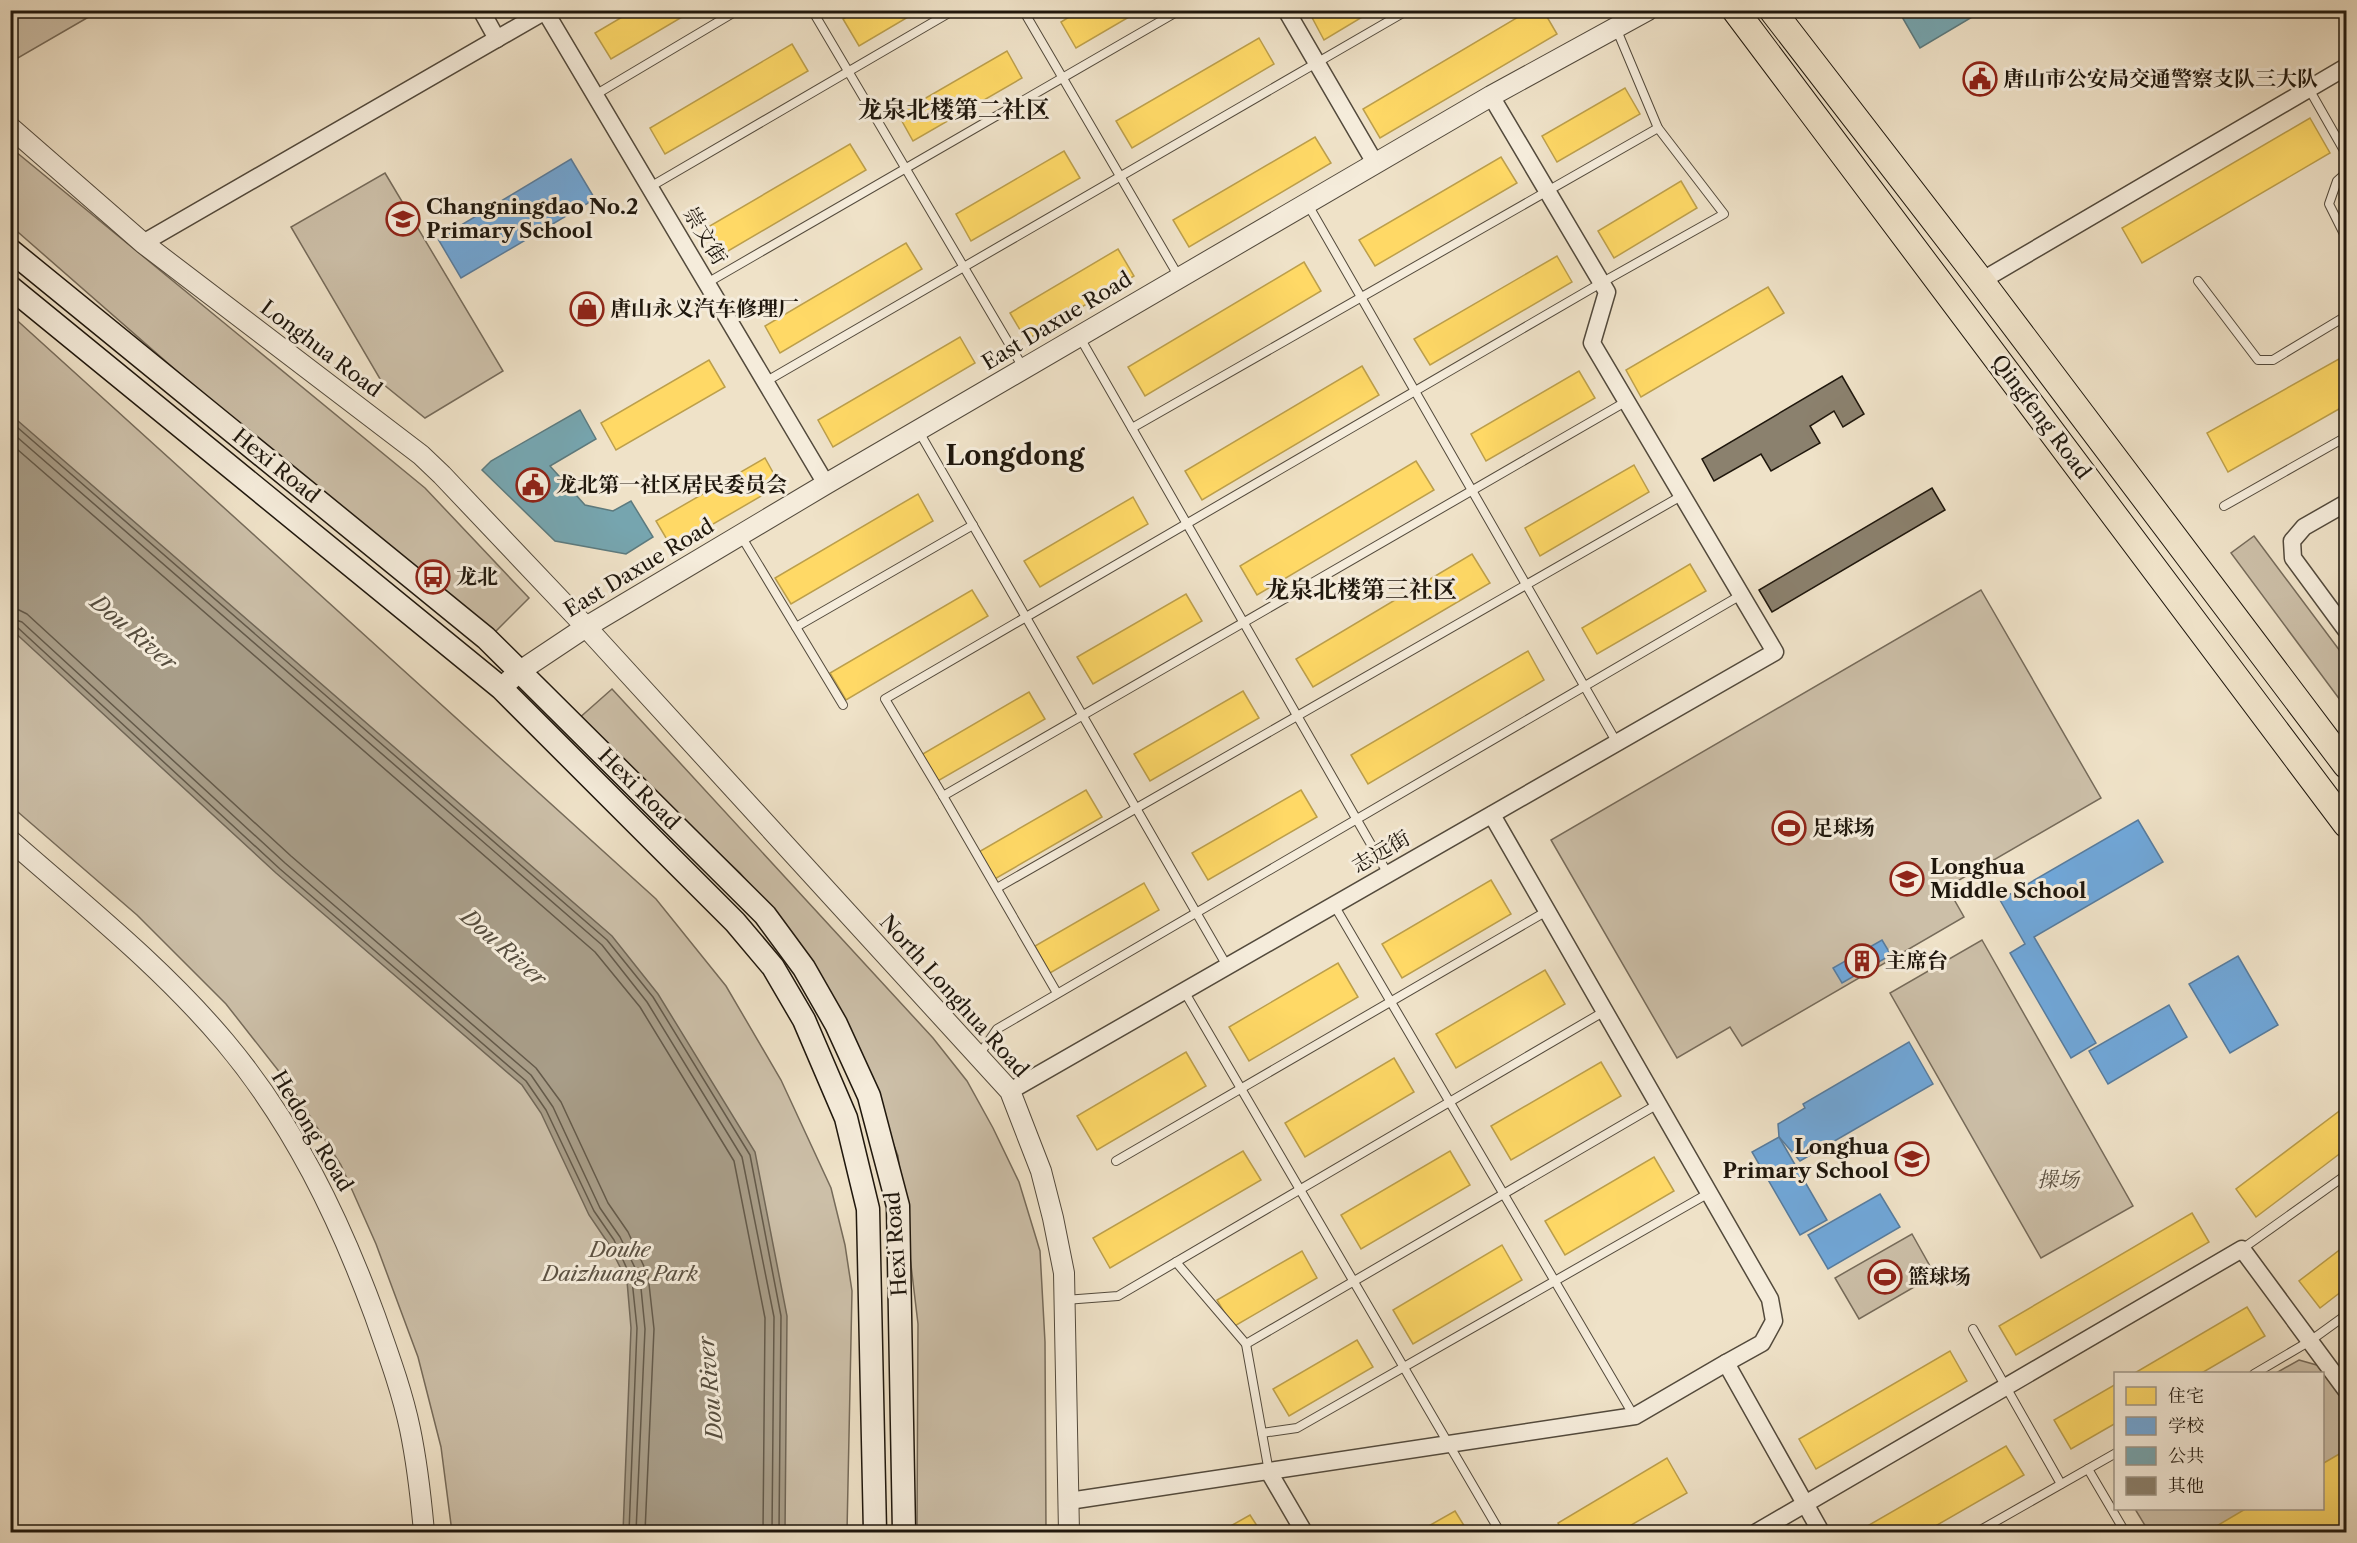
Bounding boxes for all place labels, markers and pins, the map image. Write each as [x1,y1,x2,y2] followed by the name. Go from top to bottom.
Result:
[1962,61,1998,97] public building icon: 唐山市公安局交通警察支队三大队
[2003,66,2318,91] place label: 唐山市公安局交通警察支队三大队
[426,194,638,243] place label: Changningdao No.2 Primary School
[385,201,421,237] school or university icon: Changningdao No.2 Primary School
[569,291,605,327] shop icon: 唐山永义汽车修理厂
[610,296,799,321] place label: 唐山永义汽车修理厂
[515,467,551,503] public building icon: 龙北第一社区居民委员会
[556,472,787,497] place label: 龙北第一社区居民委员会
[415,559,451,595] bus stop icon: 龙北
[456,564,498,589] place label: 龙北
[1771,810,1807,846] sports icon: 足球场
[1812,815,1875,840] place label: 足球场
[1930,854,2086,903] place label: Longhua Middle School
[1889,861,1925,897] school or university icon: Longhua Middle School
[1844,943,1880,979] building icon: 主席台
[1885,948,1948,973] place label: 主席台
[1722,1134,1890,1183] place label: Longhua Primary School
[1894,1141,1930,1177] school or university icon: Longhua Primary School
[1867,1259,1903,1295] sports icon: 篮球场
[1908,1264,1971,1289] place label: 篮球场

